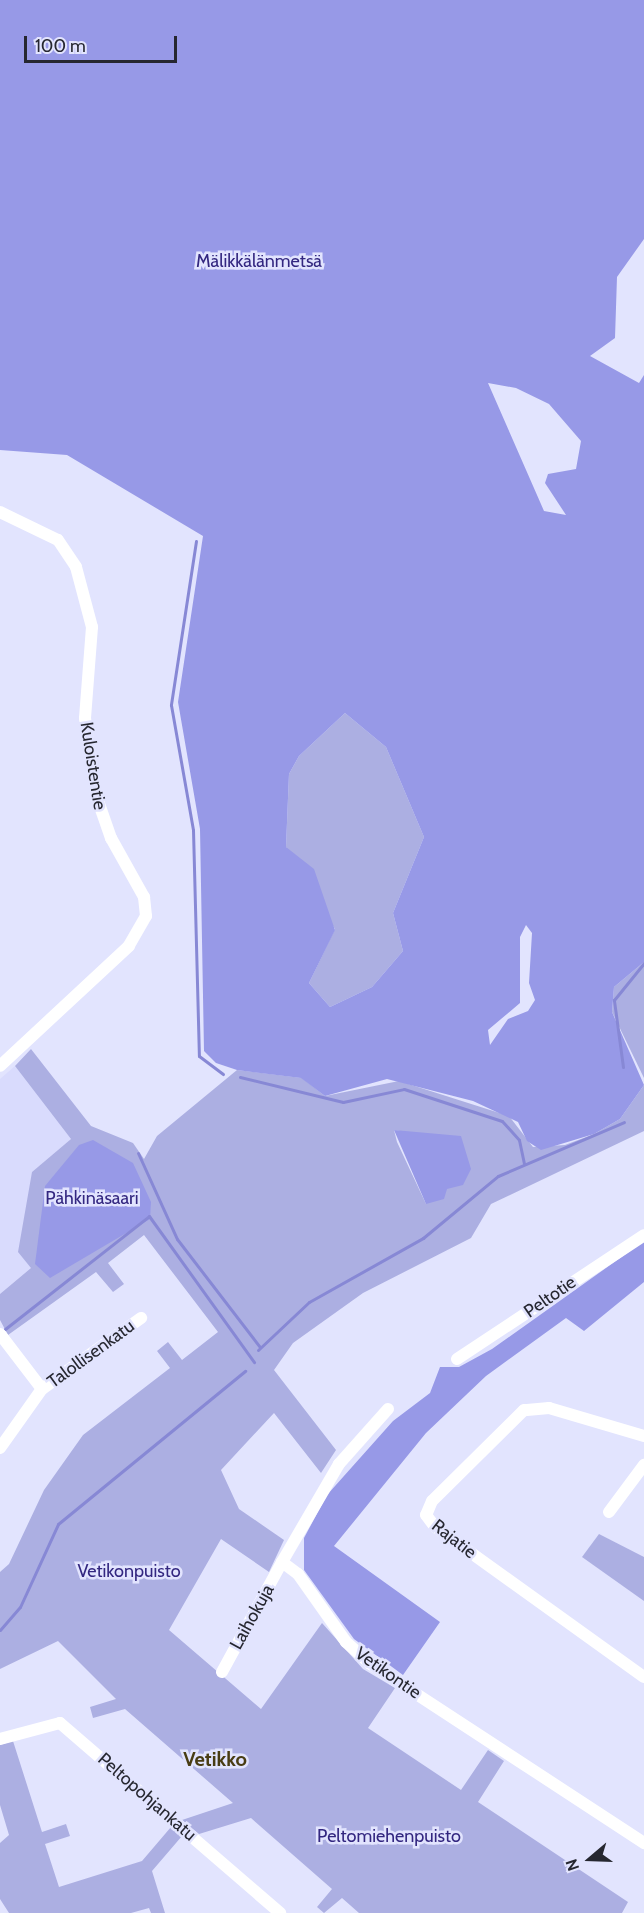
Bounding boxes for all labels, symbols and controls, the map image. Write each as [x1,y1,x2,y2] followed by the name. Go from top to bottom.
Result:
[27,24,180,62] scale bar
[35,35,86,57] text: 100 m
[196,250,322,272] park label: Mälikkälänmetsä
[75,720,111,812] street label: Kuloistentie
[45,1187,139,1209] park label: Pähkinäsaari
[520,1271,580,1323] street label: Peltotie
[43,1315,139,1393] street label: Talollisenkatu
[427,1515,481,1563] street label: Rajatie
[77,1560,181,1582] park label: Vetikonpuisto
[225,1581,279,1653] street label: Laihokuja
[351,1642,425,1704] street label: Vetikontie
[183,1747,247,1771] district label: Vetikko
[93,1748,201,1846] street label: Peltopohjankatu
[317,1825,461,1847] park label: Peltomiehenpuisto
[560,1829,620,1889] north arrow
[562,1857,583,1873] text: N

